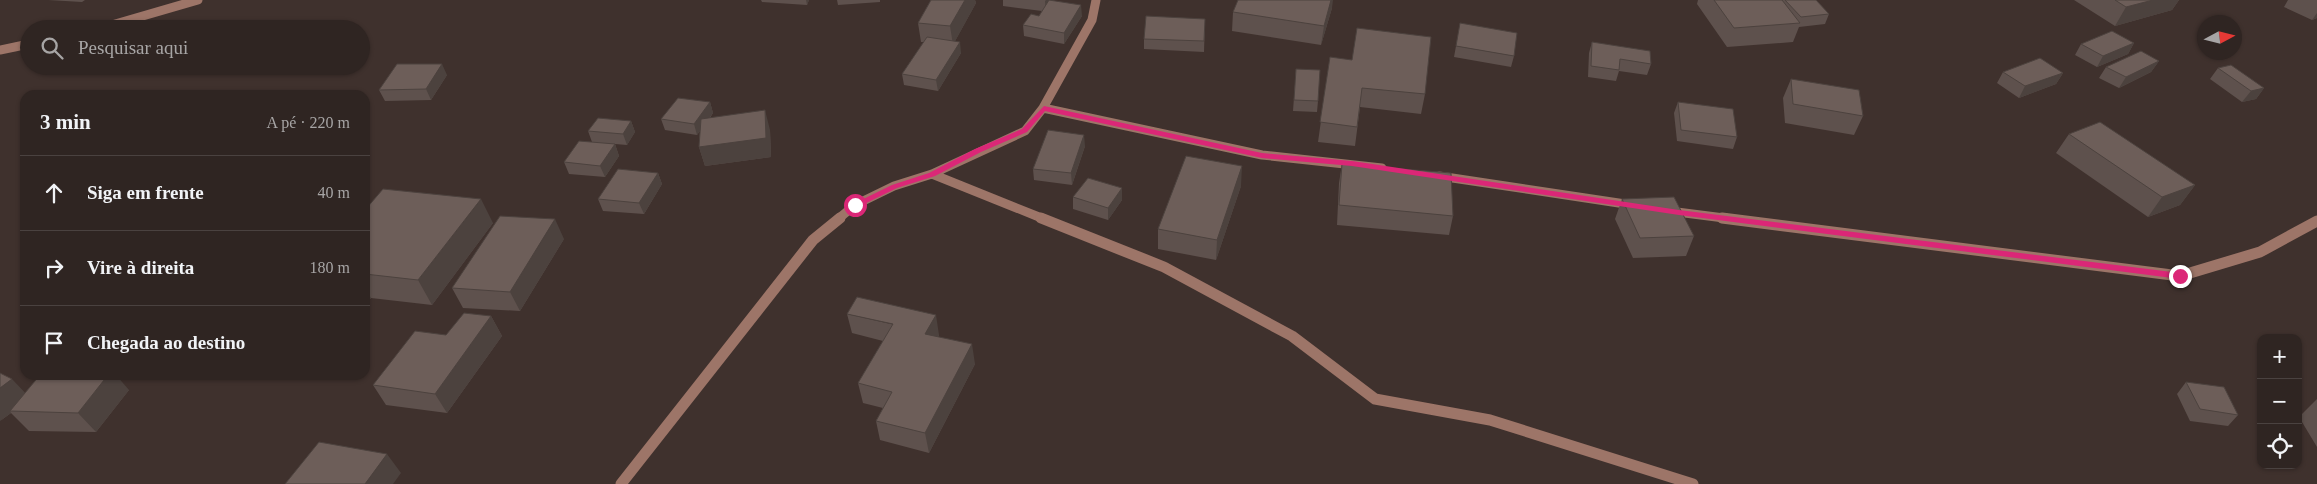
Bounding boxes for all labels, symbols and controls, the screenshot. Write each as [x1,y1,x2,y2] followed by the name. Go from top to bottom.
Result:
[2197,15,2242,60] north arrow
[20,20,370,75] search box
[38,34,66,62] icon: search
[78,37,188,58] text: Pesquisar aqui
[40,110,91,134] text: 3 min
[266,114,350,131] text: A pé · 220 m
[40,179,68,207] icon: ahead
[87,182,204,203] text: Siga em frente
[318,184,350,201] text: 40 m
[844,194,867,217] route start
[40,254,68,282] icon: right
[87,257,194,278] text: Vire à direita
[310,259,350,276] text: 180 m
[2169,265,2192,288] route end
[40,329,68,357] icon: arrive
[87,332,245,353] text: Chegada ao destino
[2257,334,2302,469] map controls
[2257,334,2302,379] button: +
[2257,379,2302,424] button: −
[2257,424,2302,469] button: locate

